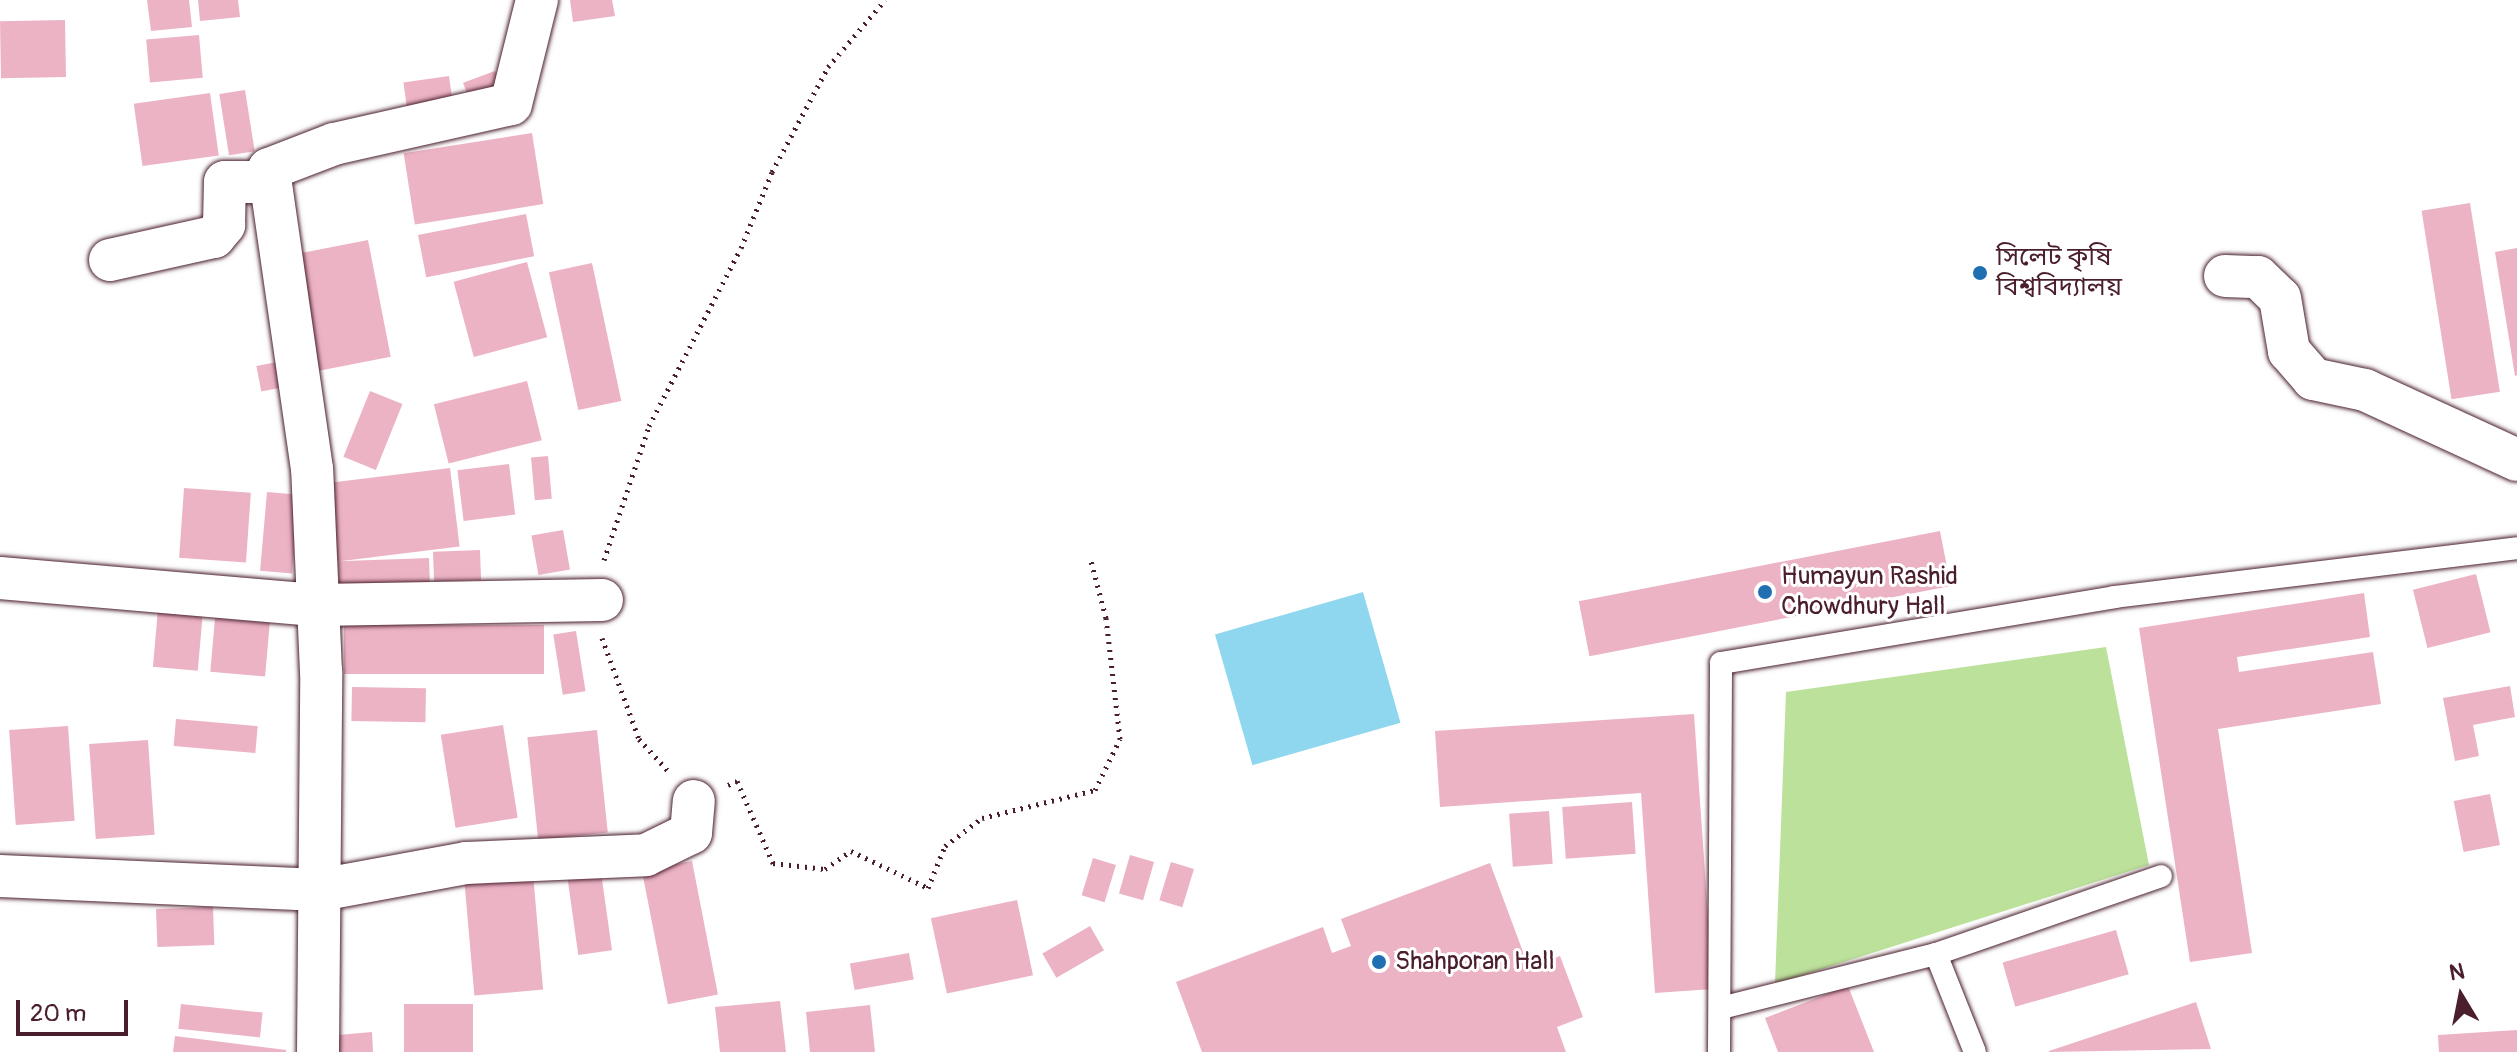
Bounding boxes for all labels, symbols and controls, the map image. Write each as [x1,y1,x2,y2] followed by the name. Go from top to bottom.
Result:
[1996,242,2122,304] place label: সিলেট কৃষি বিশ্ববিদ্যালয়
[1971,264,1989,282] marker: সিলেট কৃষি বিশ্ববিদ্যালয়
[1781,561,1958,622] place label: Humayun Rashid Chowdhury Hall
[1756,583,1774,601] marker: Humayun Rashid Chowdhury Hall
[1395,946,1555,978] place label: Shahporan Hall
[1370,953,1388,971] marker: Shahporan Hall
[2421,956,2501,1036] north arrow
[2447,957,2467,987] text: N
[20,984,132,1034] scale bar
[30,999,86,1028] text: 20 m

